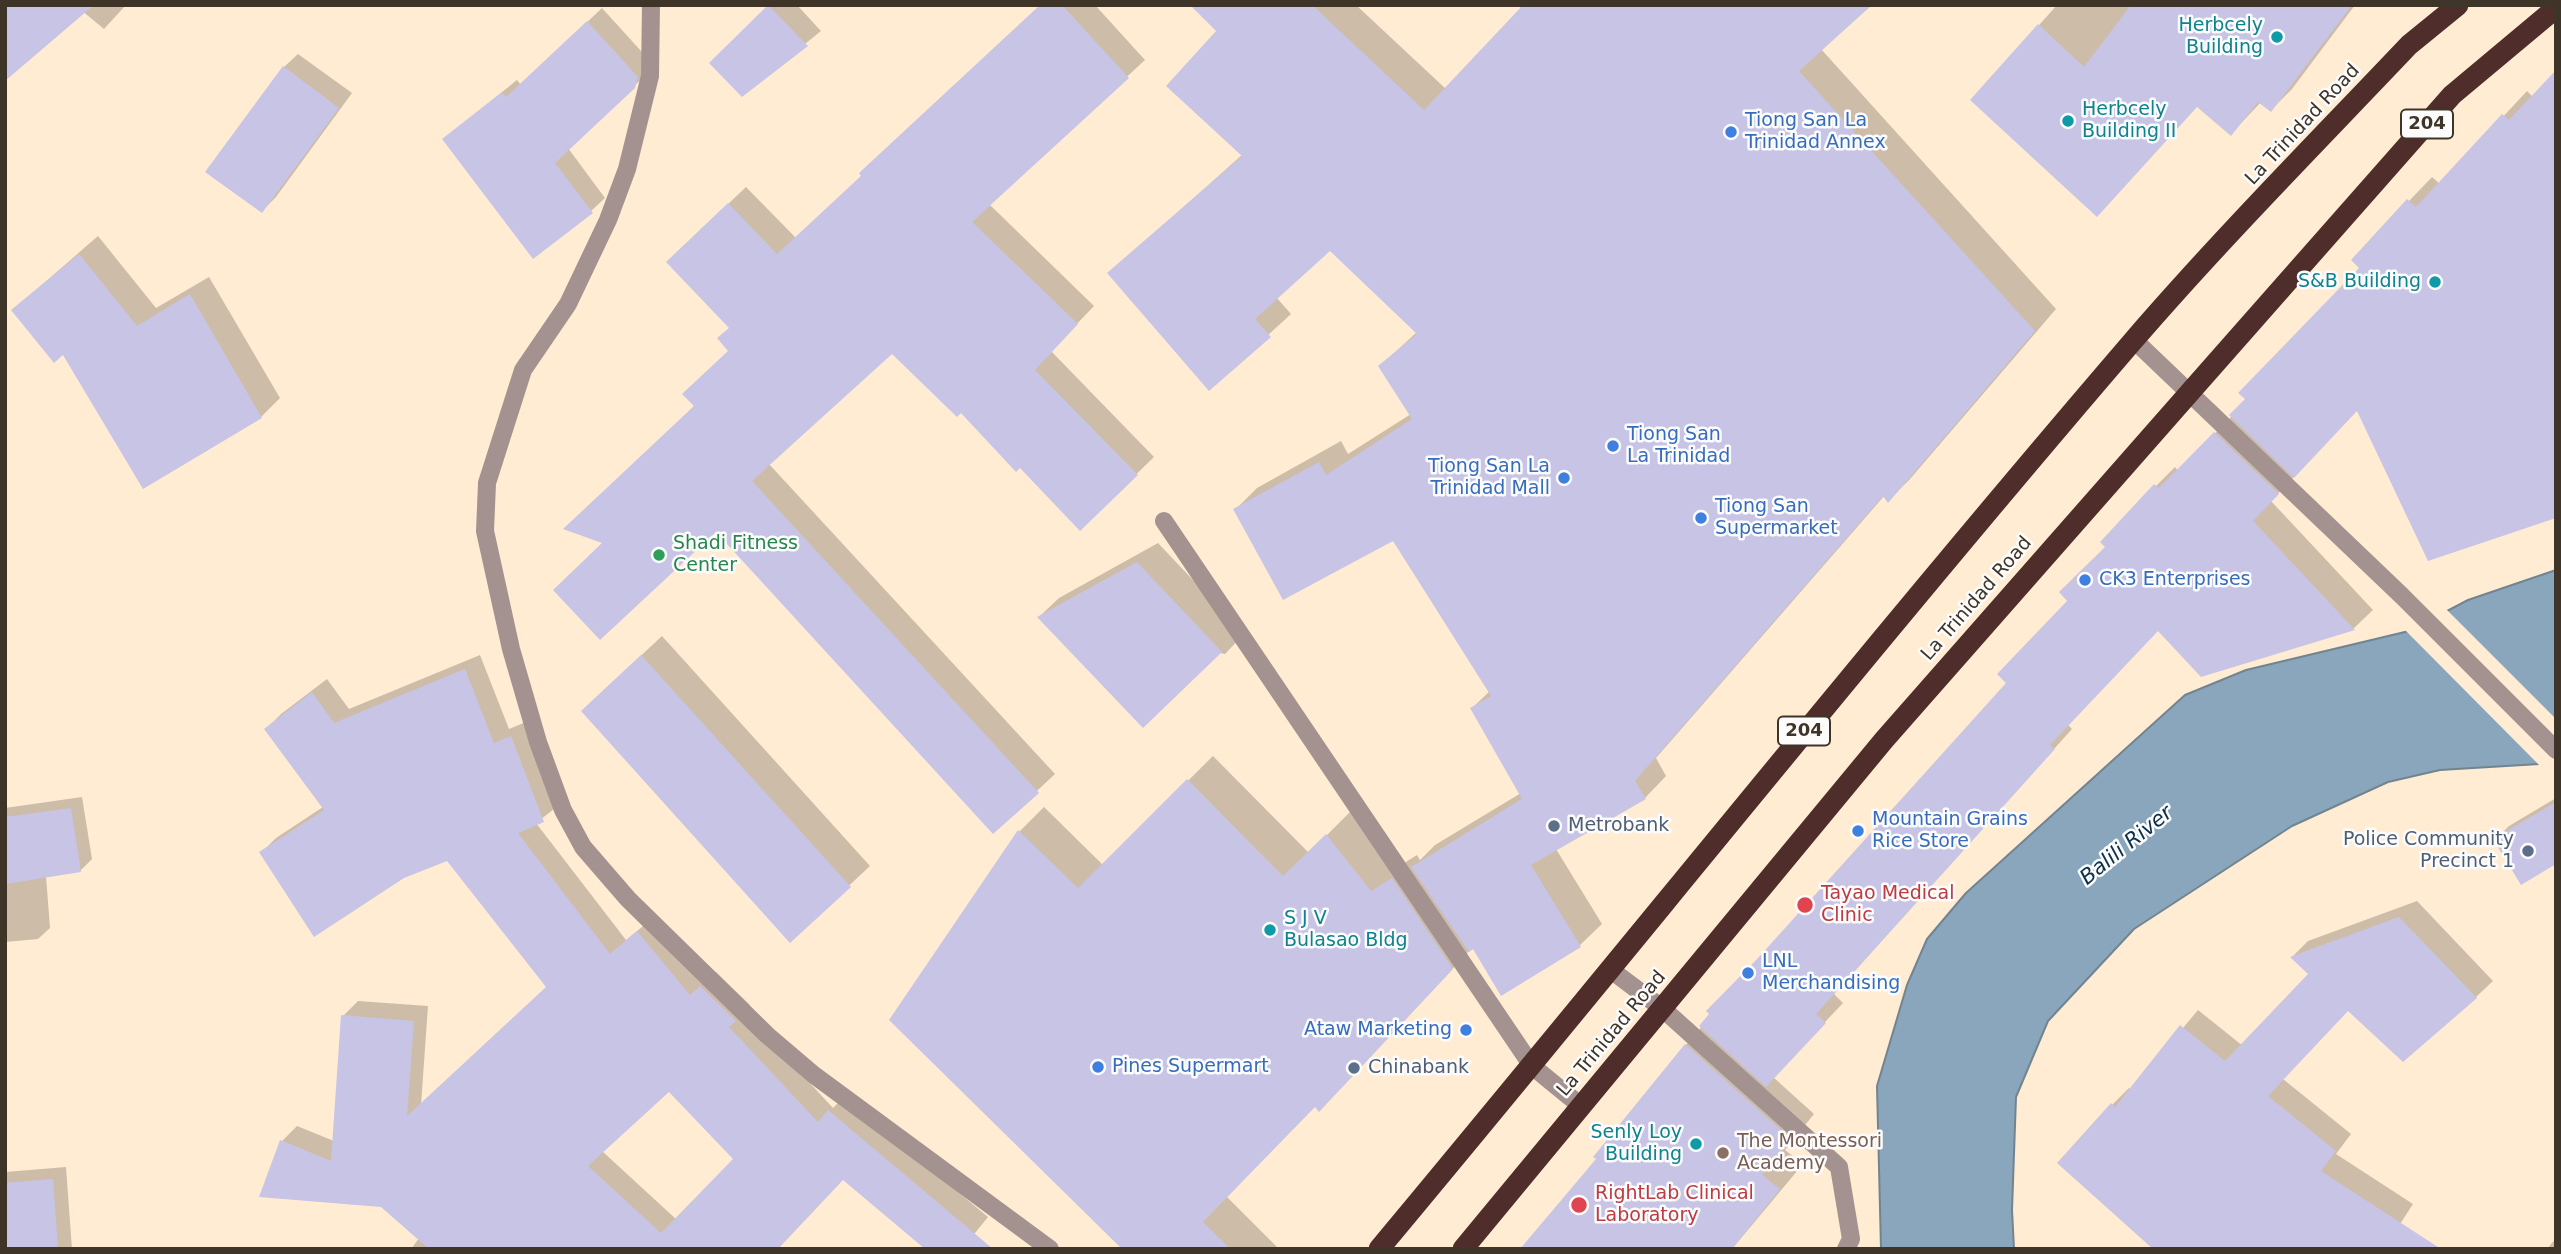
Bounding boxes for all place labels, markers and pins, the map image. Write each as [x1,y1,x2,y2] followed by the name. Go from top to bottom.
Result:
[2178,15,2263,59] place label: Herbcely Building
[2269,29,2285,45] marker: Herbcely Building
[2082,99,2176,143] place label: Herbcely Building II
[1745,110,1886,154] place label: Tiong San La Trinidad Annex
[2060,113,2076,129] marker: Herbcely Building II
[1723,124,1739,140] marker: Tiong San La Trinidad Annex
[2298,271,2421,293] place label: S&B Building
[2427,274,2443,290] marker: S&B Building
[1627,424,1730,468] place label: Tiong San La Trinidad
[1605,438,1621,454] marker: Tiong San La Trinidad
[1428,456,1550,500] place label: Tiong San La Trinidad Mall
[1556,470,1572,486] marker: Tiong San La Trinidad Mall
[1715,496,1838,540] place label: Tiong San Supermarket
[1693,510,1709,526] marker: Tiong San Supermarket
[673,533,798,577] place label: Shadi Fitness Center
[651,547,667,563] marker: Shadi Fitness Center
[2099,569,2250,591] place label: CK3 Enterprises
[2077,572,2093,588] marker: CK3 Enterprises
[1872,809,2028,853] place label: Mountain Grains Rice Store
[1568,815,1669,837] place label: Metrobank
[1546,818,1562,834] marker: Metrobank
[1850,823,1866,839] marker: Mountain Grains Rice Store
[2343,829,2514,873] place label: Police Community Precinct 1
[2520,843,2536,859] marker: Police Community Precinct 1
[1821,883,1954,927] place label: Tayao Medical Clinic
[1795,895,1815,915] marker: Tayao Medical Clinic
[1284,908,1408,952] place label: S J V Bulasao Bldg
[1262,922,1278,938] marker: S J V Bulasao Bldg
[1762,951,1900,995] place label: LNL Merchandising
[1740,965,1756,981] marker: LNL Merchandising
[1304,1019,1452,1041] place label: Ataw Marketing
[1458,1022,1474,1038] marker: Ataw Marketing
[1112,1056,1269,1078] place label: Pines Supermart
[1368,1057,1469,1079] place label: Chinabank
[1090,1059,1106,1075] marker: Pines Supermart
[1346,1060,1362,1076] marker: Chinabank
[1591,1122,1682,1166] place label: Senly Loy Building
[1737,1131,1882,1175] place label: The Montessori Academy
[1688,1136,1704,1152] marker: Senly Loy Building
[1715,1145,1731,1161] marker: The Montessori Academy
[1595,1183,1754,1227] place label: RightLab Clinical Laboratory
[1569,1195,1589,1215] marker: RightLab Clinical Laboratory

